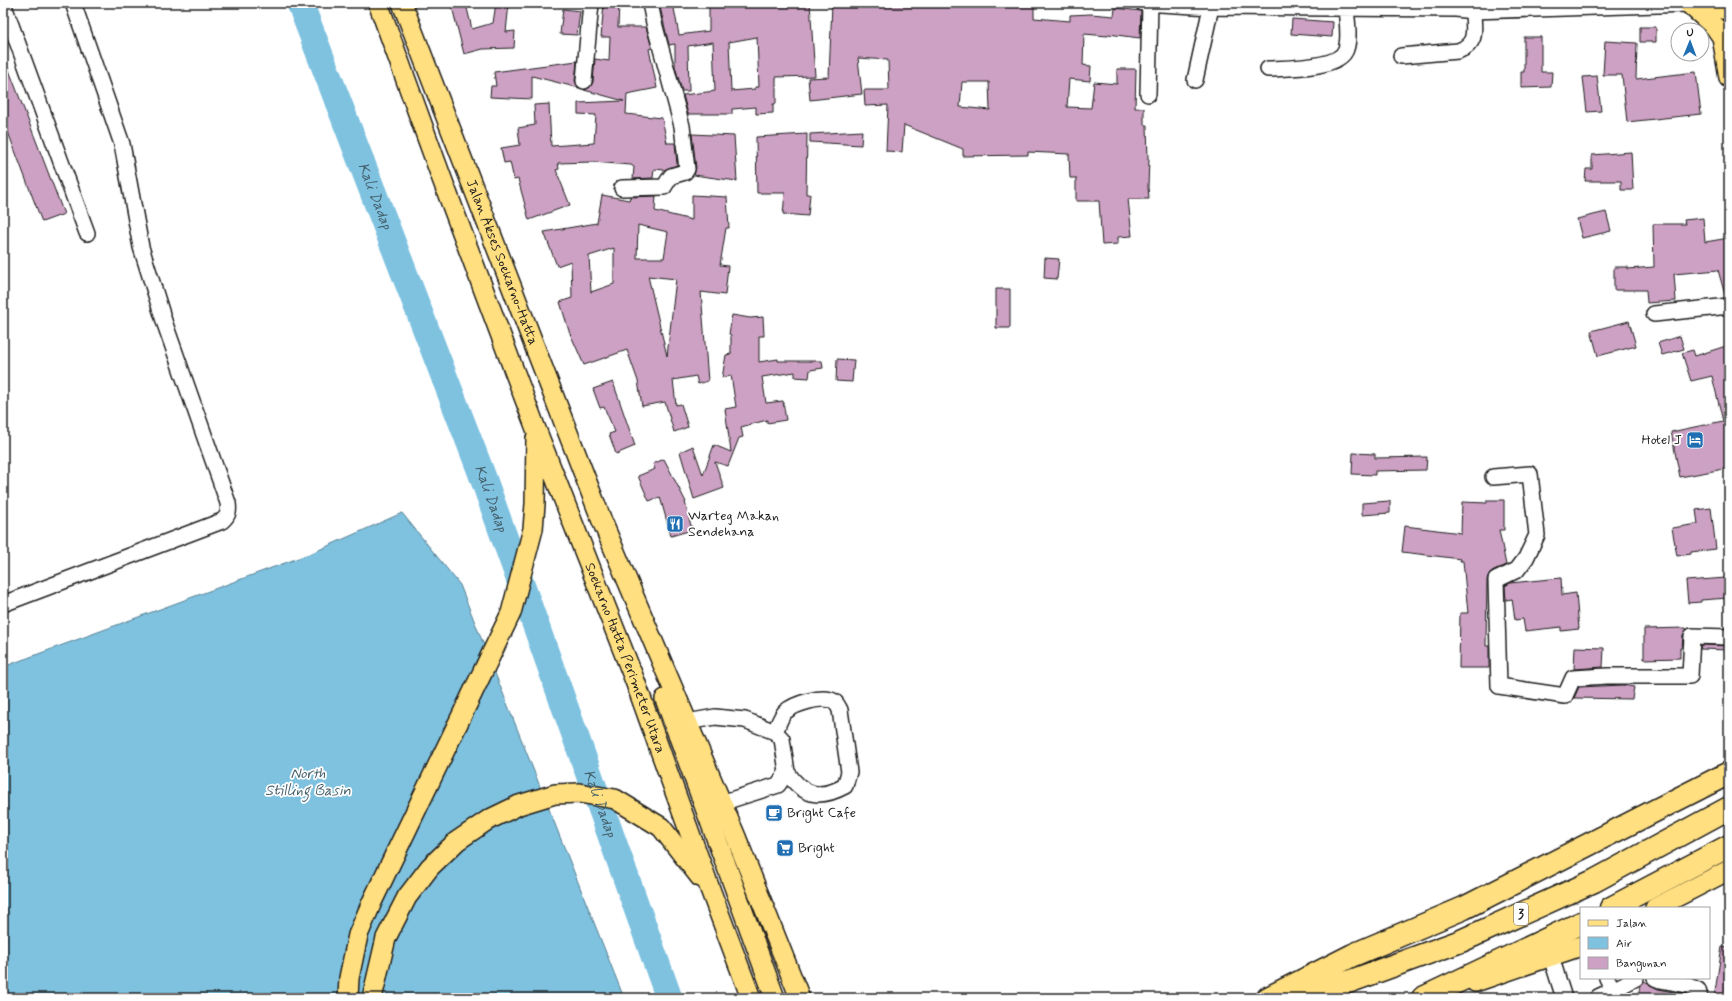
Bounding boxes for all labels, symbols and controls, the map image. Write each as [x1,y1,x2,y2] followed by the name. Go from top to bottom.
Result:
[1670,22,1710,62] north arrow
[1686,26,1694,40] text: U
[353,160,397,233] water label: Kali Dadap
[462,177,542,348] street label: Jalan Akses Soekarno-Hatta
[1685,430,1705,450] hotel icon: Hotel J
[1642,431,1682,449] place label: Hotel J
[469,462,512,536] water label: Kali Dadap
[688,507,779,541] place label: Warteg Makan Sendehana
[665,514,685,534] restaurant icon: Warteg Makan Sendehana
[580,560,669,756] street label: Soekarno Hatta Perimeter Utara
[265,764,351,803] water label: North Stilling Basin
[578,767,621,841] water label: Kali Dadap
[764,803,784,823] cafe icon: Bright Cafe
[787,804,856,823] place label: Bright Cafe
[775,838,795,858] supermarket icon: Bright
[798,839,835,858] place label: Bright
[1514,903,1528,925] road number: 3
[1580,907,1710,979] legend
[1616,916,1648,932] text: Jalan
[1616,936,1632,952] text: Air
[1616,956,1667,972] text: Bangunan

